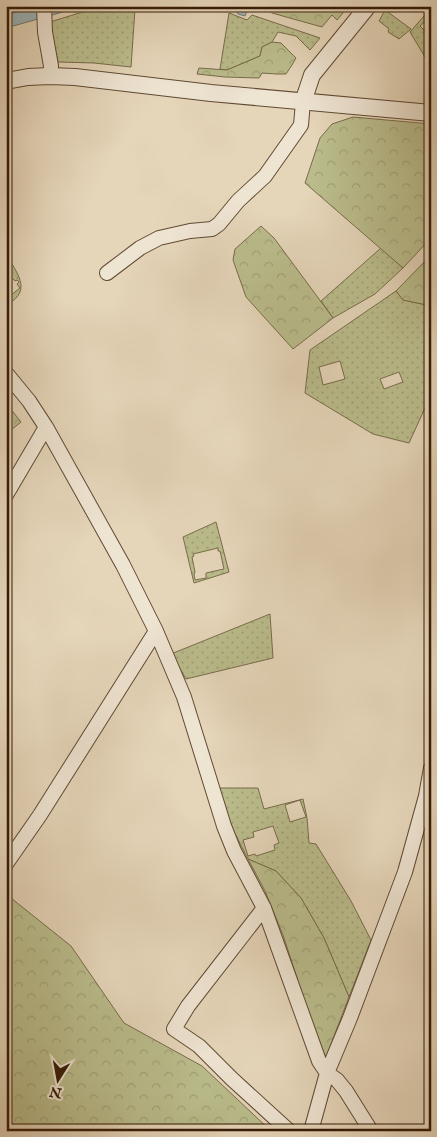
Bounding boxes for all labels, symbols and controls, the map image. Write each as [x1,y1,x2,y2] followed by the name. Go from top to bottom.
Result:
[32,1054,82,1104] north arrow
[48,1082,64,1102] text: N

